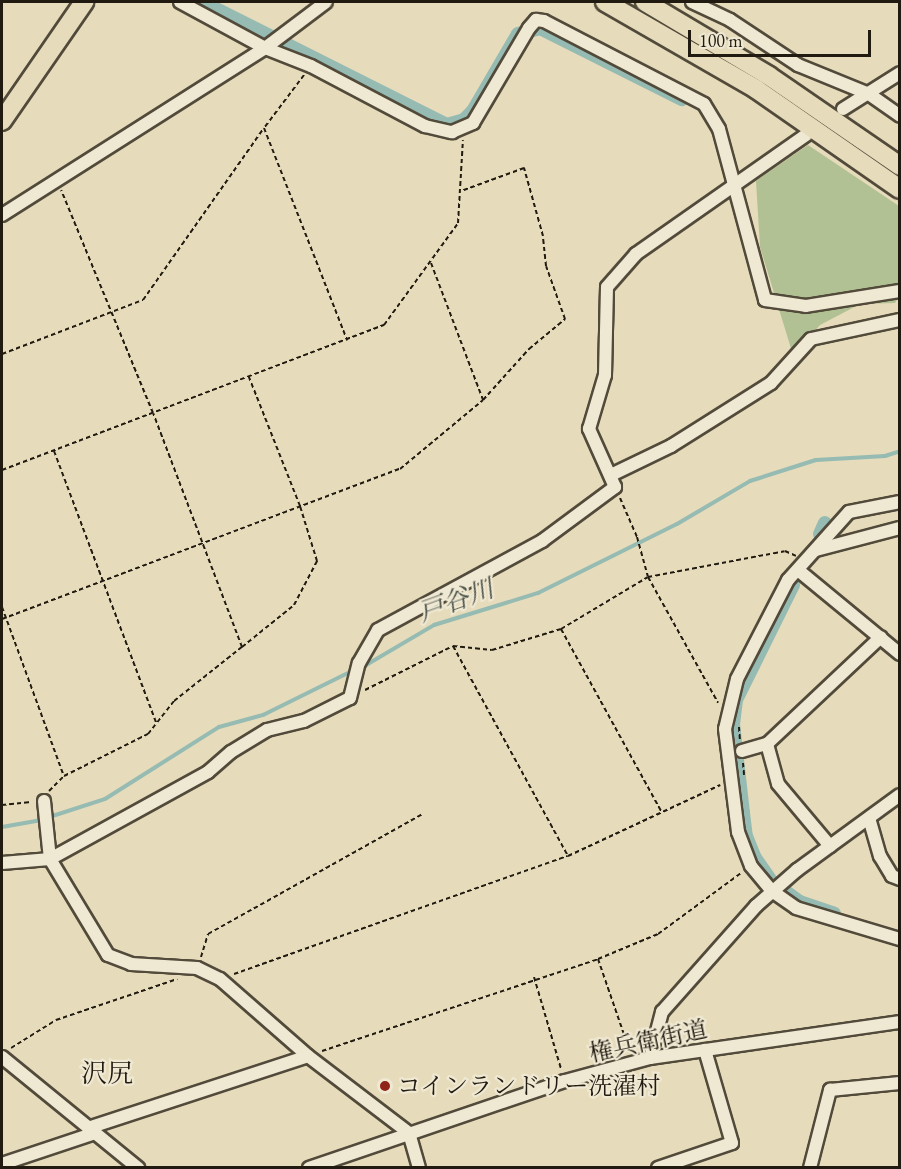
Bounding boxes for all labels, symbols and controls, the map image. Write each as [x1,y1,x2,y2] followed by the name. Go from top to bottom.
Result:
[691,18,874,56] scale bar
[699,29,743,52] text: 100 m
[414,573,498,629] water label: 戸谷川
[586,1014,710,1068] street label: 権兵衛街道
[81,1058,133,1090] district label: 沢尻
[397,1072,661,1100] place label: コインランドリー洗濯村
[378,1079,392,1093] marker: コインランドリー洗濯村

